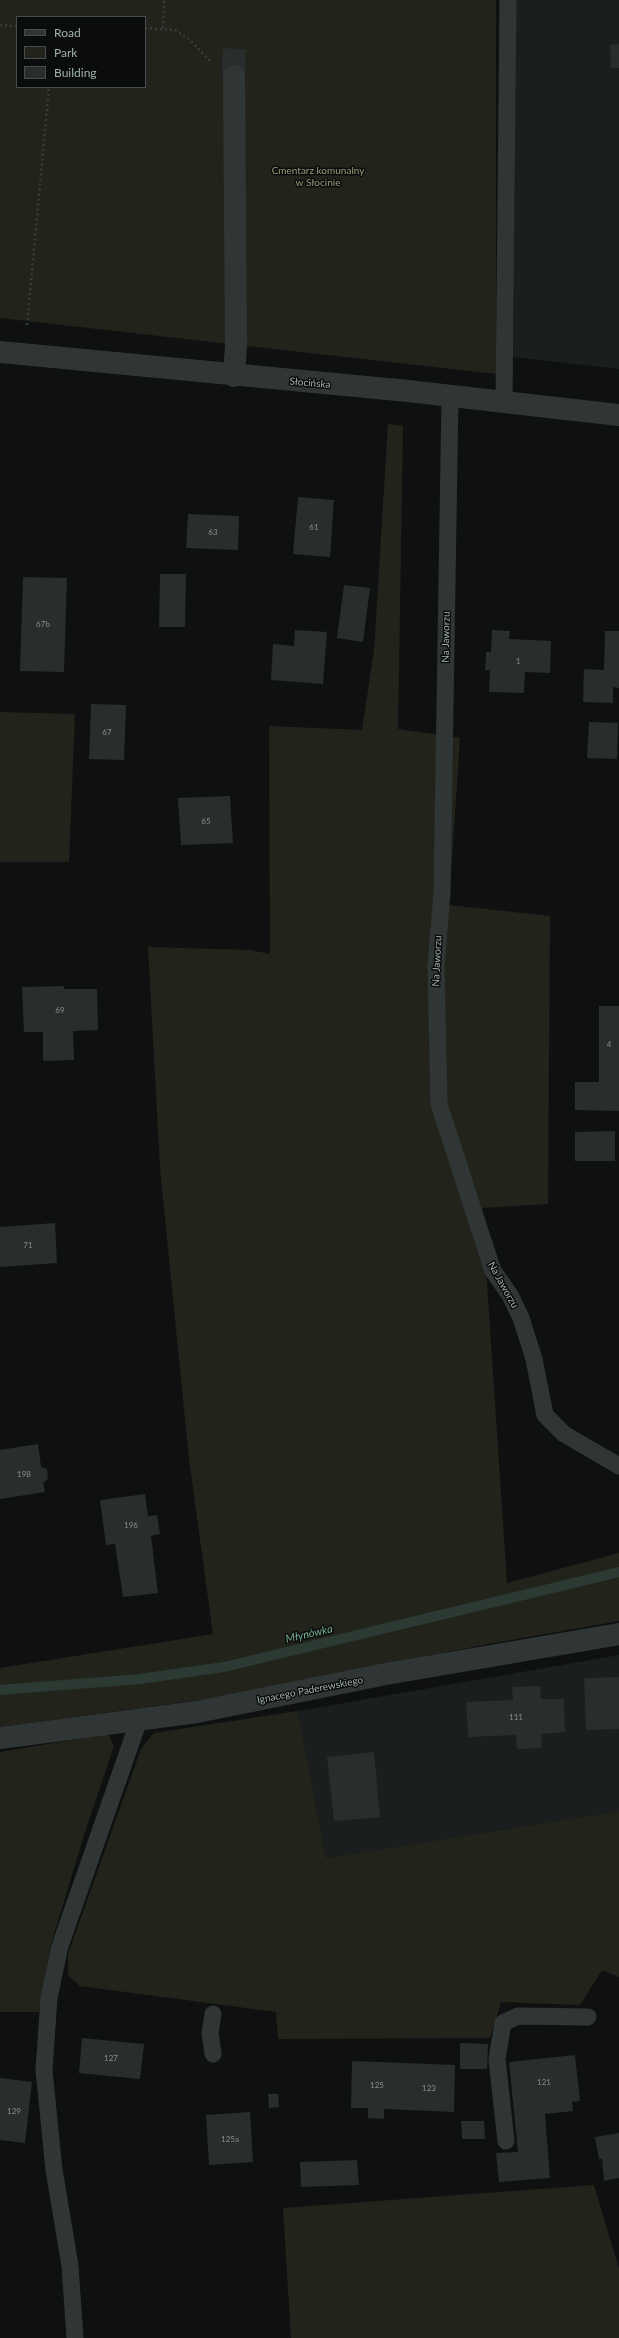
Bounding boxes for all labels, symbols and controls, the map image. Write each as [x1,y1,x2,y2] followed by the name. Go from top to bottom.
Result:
[16,16,146,88] legend
[54,25,81,40] text: Road
[54,45,77,60] text: Park
[54,65,97,80] text: Building
[272,165,364,188] park label: Cmentarz komunalny w Słocinie
[289,375,331,391] street label: Słocińska
[309,522,319,532] house number: 61
[208,527,218,537] house number: 63
[440,611,452,663] street label: Na Jaworzu
[36,619,50,629] house number: 67b
[516,656,520,666] house number: 1
[102,727,112,737] house number: 67
[201,816,211,826] house number: 65
[430,935,444,987] street label: Na Jaworzu
[55,1005,65,1015] house number: 69
[607,1039,611,1049] house number: 4
[23,1240,33,1250] house number: 71
[485,1260,521,1310] street label: Na Jaworzu
[17,1469,31,1479] house number: 198
[124,1520,138,1530] house number: 196
[284,1622,334,1646] water label: Młynówka
[256,1674,364,1706] street label: Ignacego Paderewskiego
[509,1712,523,1722] house number: 111
[104,2053,118,2063] house number: 127
[537,2077,551,2087] house number: 121
[370,2080,384,2090] house number: 125
[422,2083,436,2093] house number: 123
[7,2106,21,2116] house number: 129
[221,2134,239,2144] house number: 125a

